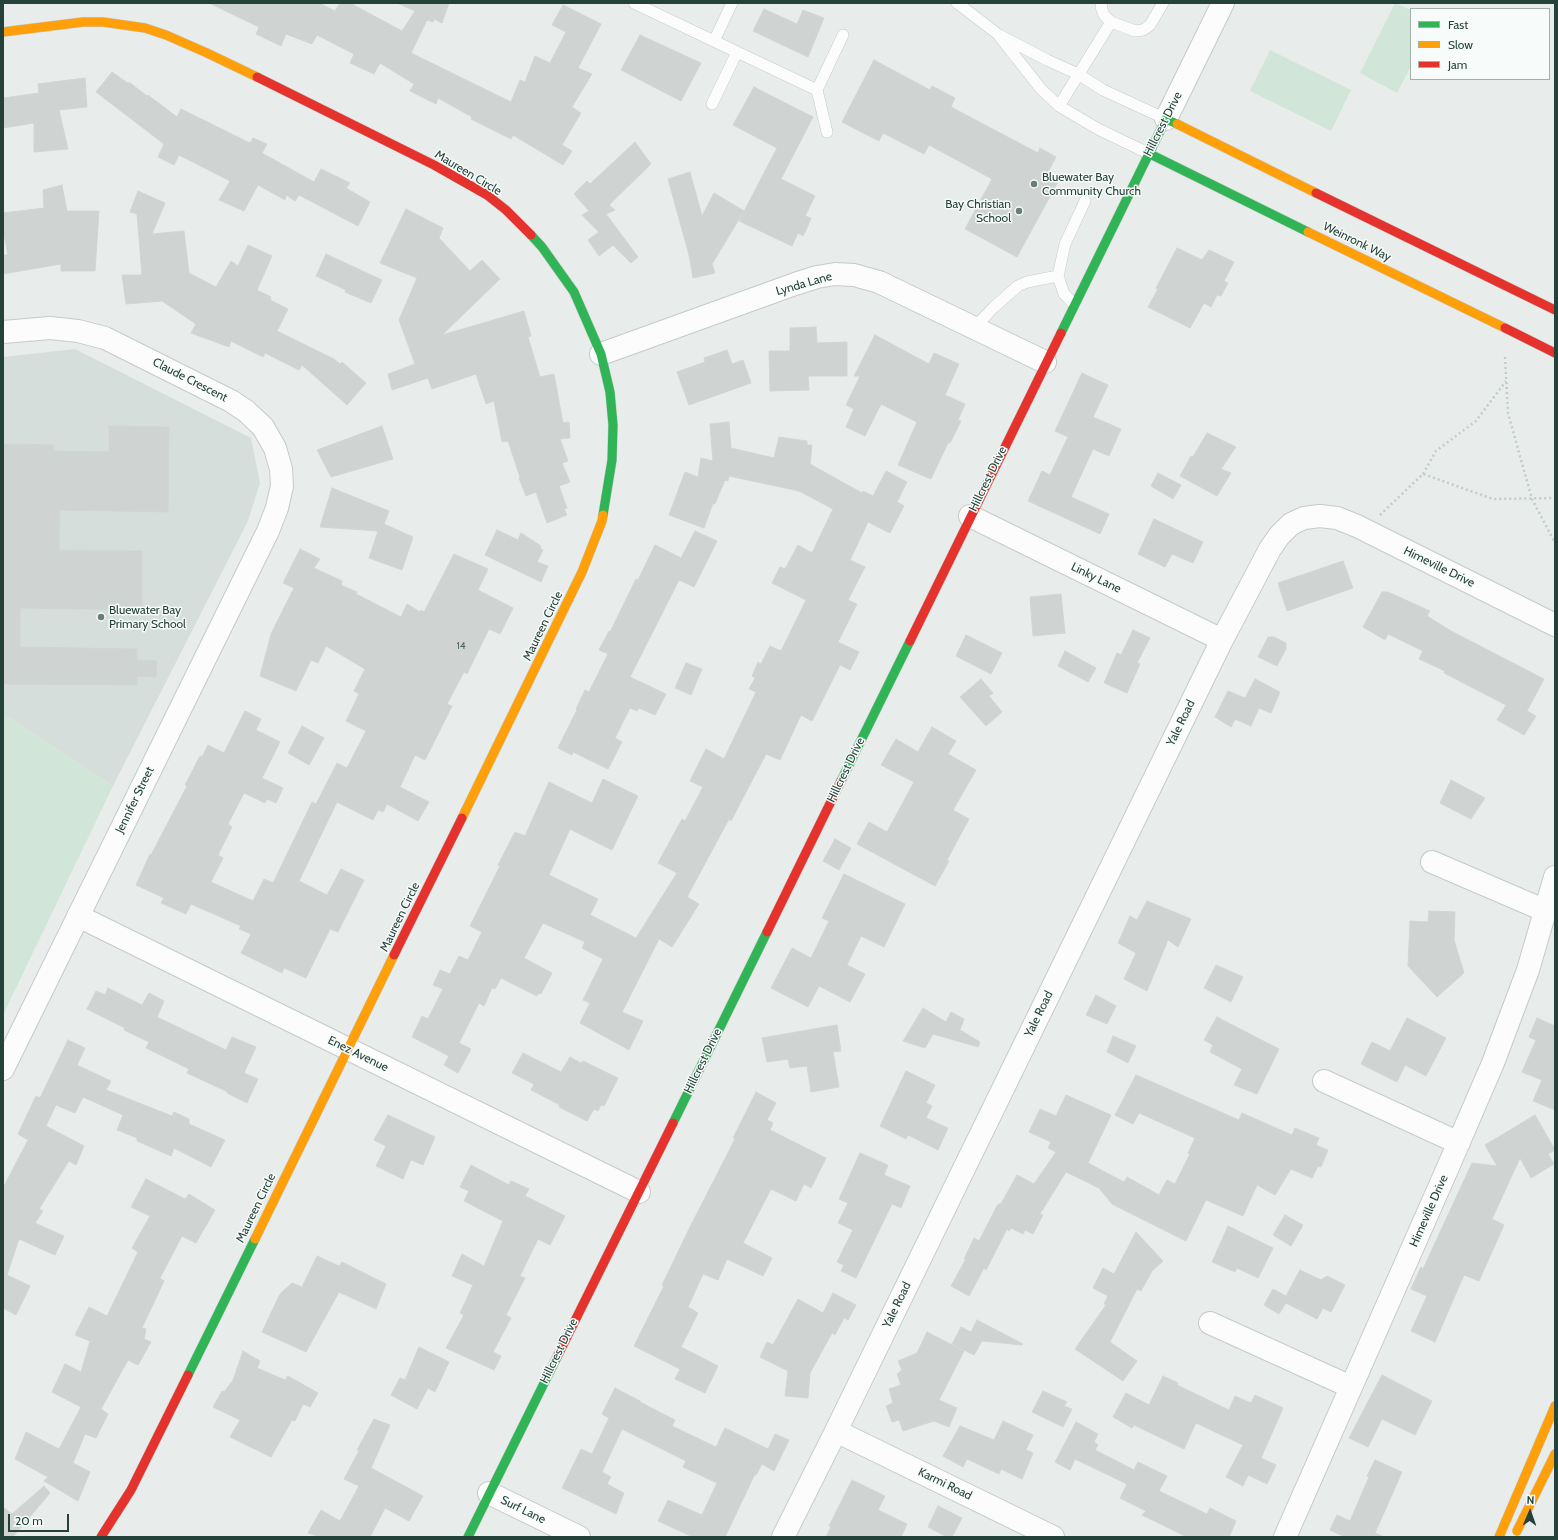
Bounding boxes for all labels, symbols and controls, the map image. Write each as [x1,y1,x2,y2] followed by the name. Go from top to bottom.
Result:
[1410,8,1550,80] legend
[1448,17,1468,32] text: Fast
[1448,37,1473,52] text: Slow
[1448,57,1467,72] text: Jam
[1141,89,1185,159] street label: Hillcrest Drive
[432,147,504,199] street label: Maureen Circle
[1042,170,1141,198] place label: Bluewater Bay Community Church
[1029,179,1039,189] marker: Bluewater Bay Community Church
[945,197,1011,225] place label: Bay Christian School
[1014,206,1024,216] marker: Bay Christian School
[1321,219,1393,265] street label: Weinronk Way
[774,269,834,299] street label: Lynda Lane
[150,355,230,405] street label: Claude Crescent
[966,444,1010,514] street label: Hillcrest Drive
[1401,544,1477,590] street label: Himeville Drive
[1069,560,1123,596] street label: Linky Lane
[520,589,566,663] street label: Maureen Circle
[109,603,186,631] place label: Bluewater Bay Primary School
[96,612,106,622] marker: Bluewater Bay Primary School
[456,640,466,652] house number: 14
[1164,698,1198,748] street label: Yale Road
[824,735,868,805] street label: Hillcrest Drive
[113,764,157,836] street label: Jennifer Street
[377,880,423,954] street label: Maureen Circle
[1022,989,1056,1039] street label: Yale Road
[681,1026,725,1096] street label: Hillcrest Drive
[325,1033,391,1075] street label: Enez Avenue
[233,1171,279,1245] street label: Maureen Circle
[1407,1173,1451,1249] street label: Himeville Drive
[880,1280,914,1330] street label: Yale Road
[537,1316,581,1386] street label: Hillcrest Drive
[916,1465,974,1503] street label: Karmi Road
[1510,1492,1550,1532] north arrow
[498,1493,548,1527] street label: Surf Lane
[1526,1493,1535,1507] text: N
[10,1506,71,1532] scale bar
[15,1513,43,1528] text: 20 m

